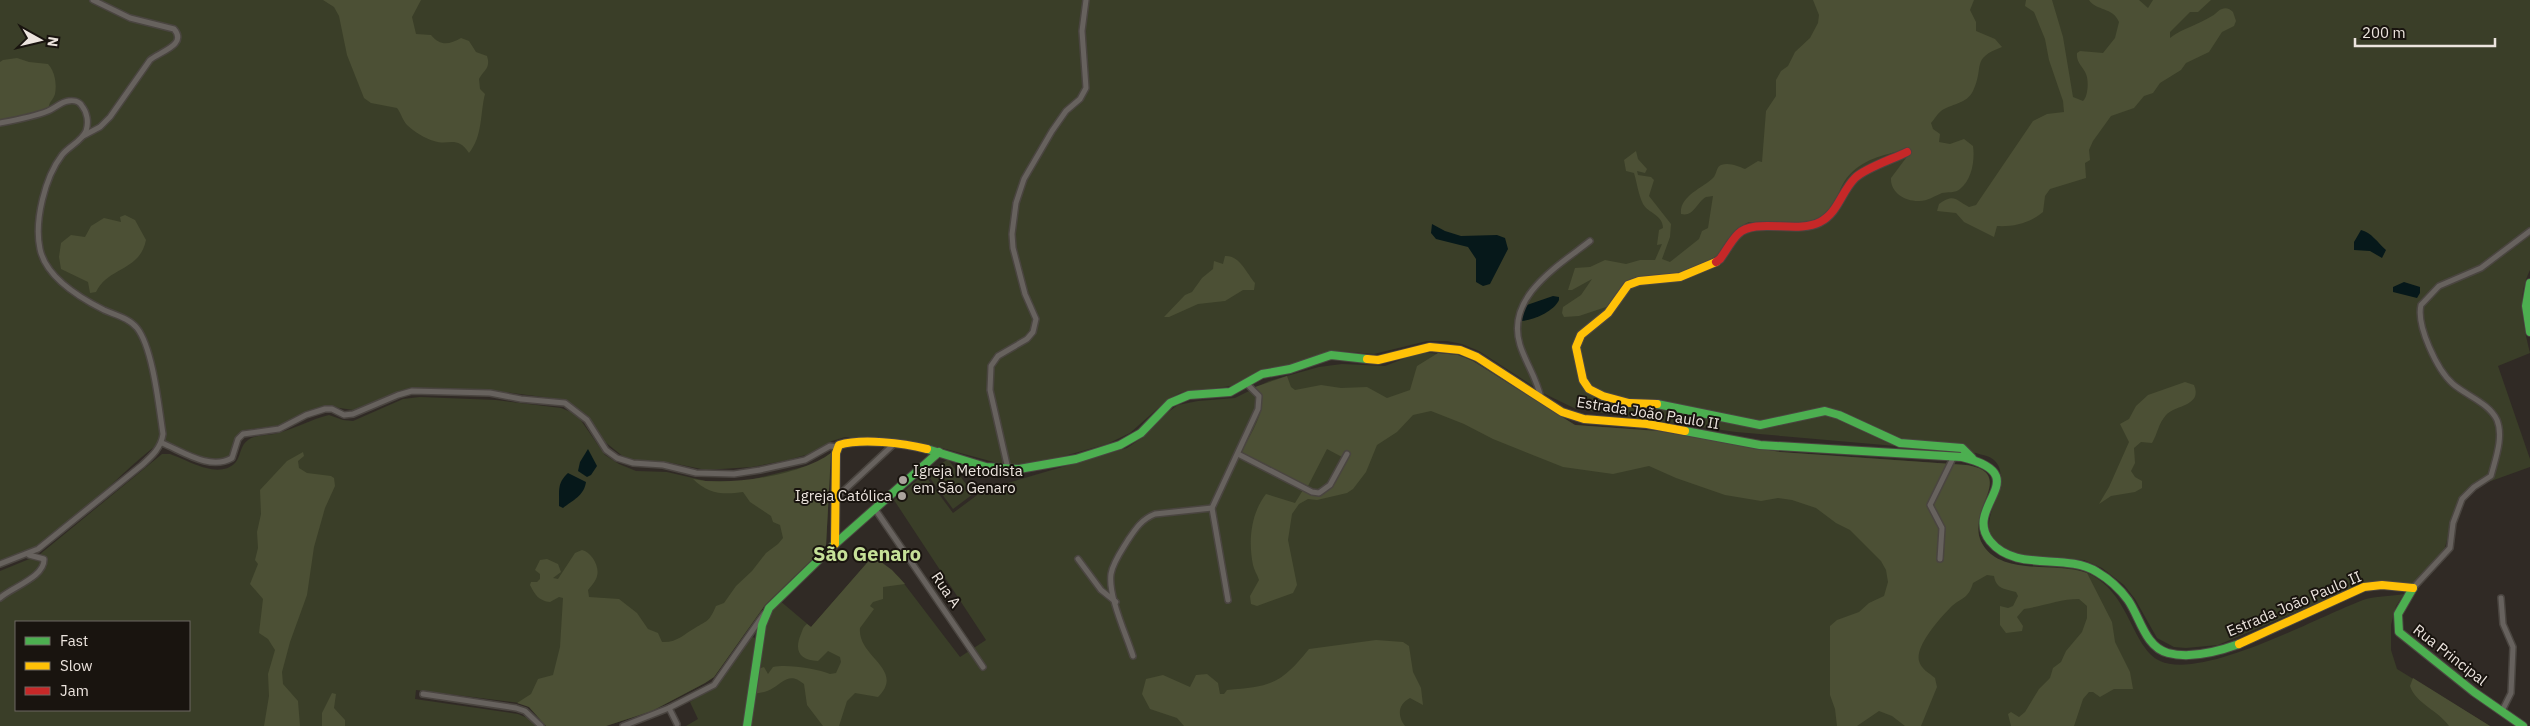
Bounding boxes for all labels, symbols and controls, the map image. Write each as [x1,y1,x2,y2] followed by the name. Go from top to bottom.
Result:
[15,15,65,65] north arrow
[2355,15,2495,47] scale bar
[2362,23,2406,42] text: 200 m
[43,36,62,48] text: N
[1575,392,1721,433] street label: Estrada João Paulo II
[913,461,1023,497] place label: Igreja Metodista em São Genaro
[897,474,909,486] marker: Igreja Metodista em São Genaro
[795,486,892,505] place label: Igreja Católica
[896,490,908,502] marker: Igreja Católica
[813,540,921,567] district label: São Genaro
[2224,567,2364,640] street label: Estrada João Paulo II
[928,568,965,612] street label: Rua A
[2410,620,2491,689] street label: Rua Principal
[15,621,190,711] legend
[60,631,88,650] text: Fast
[60,656,93,675] text: Slow
[60,681,89,700] text: Jam

